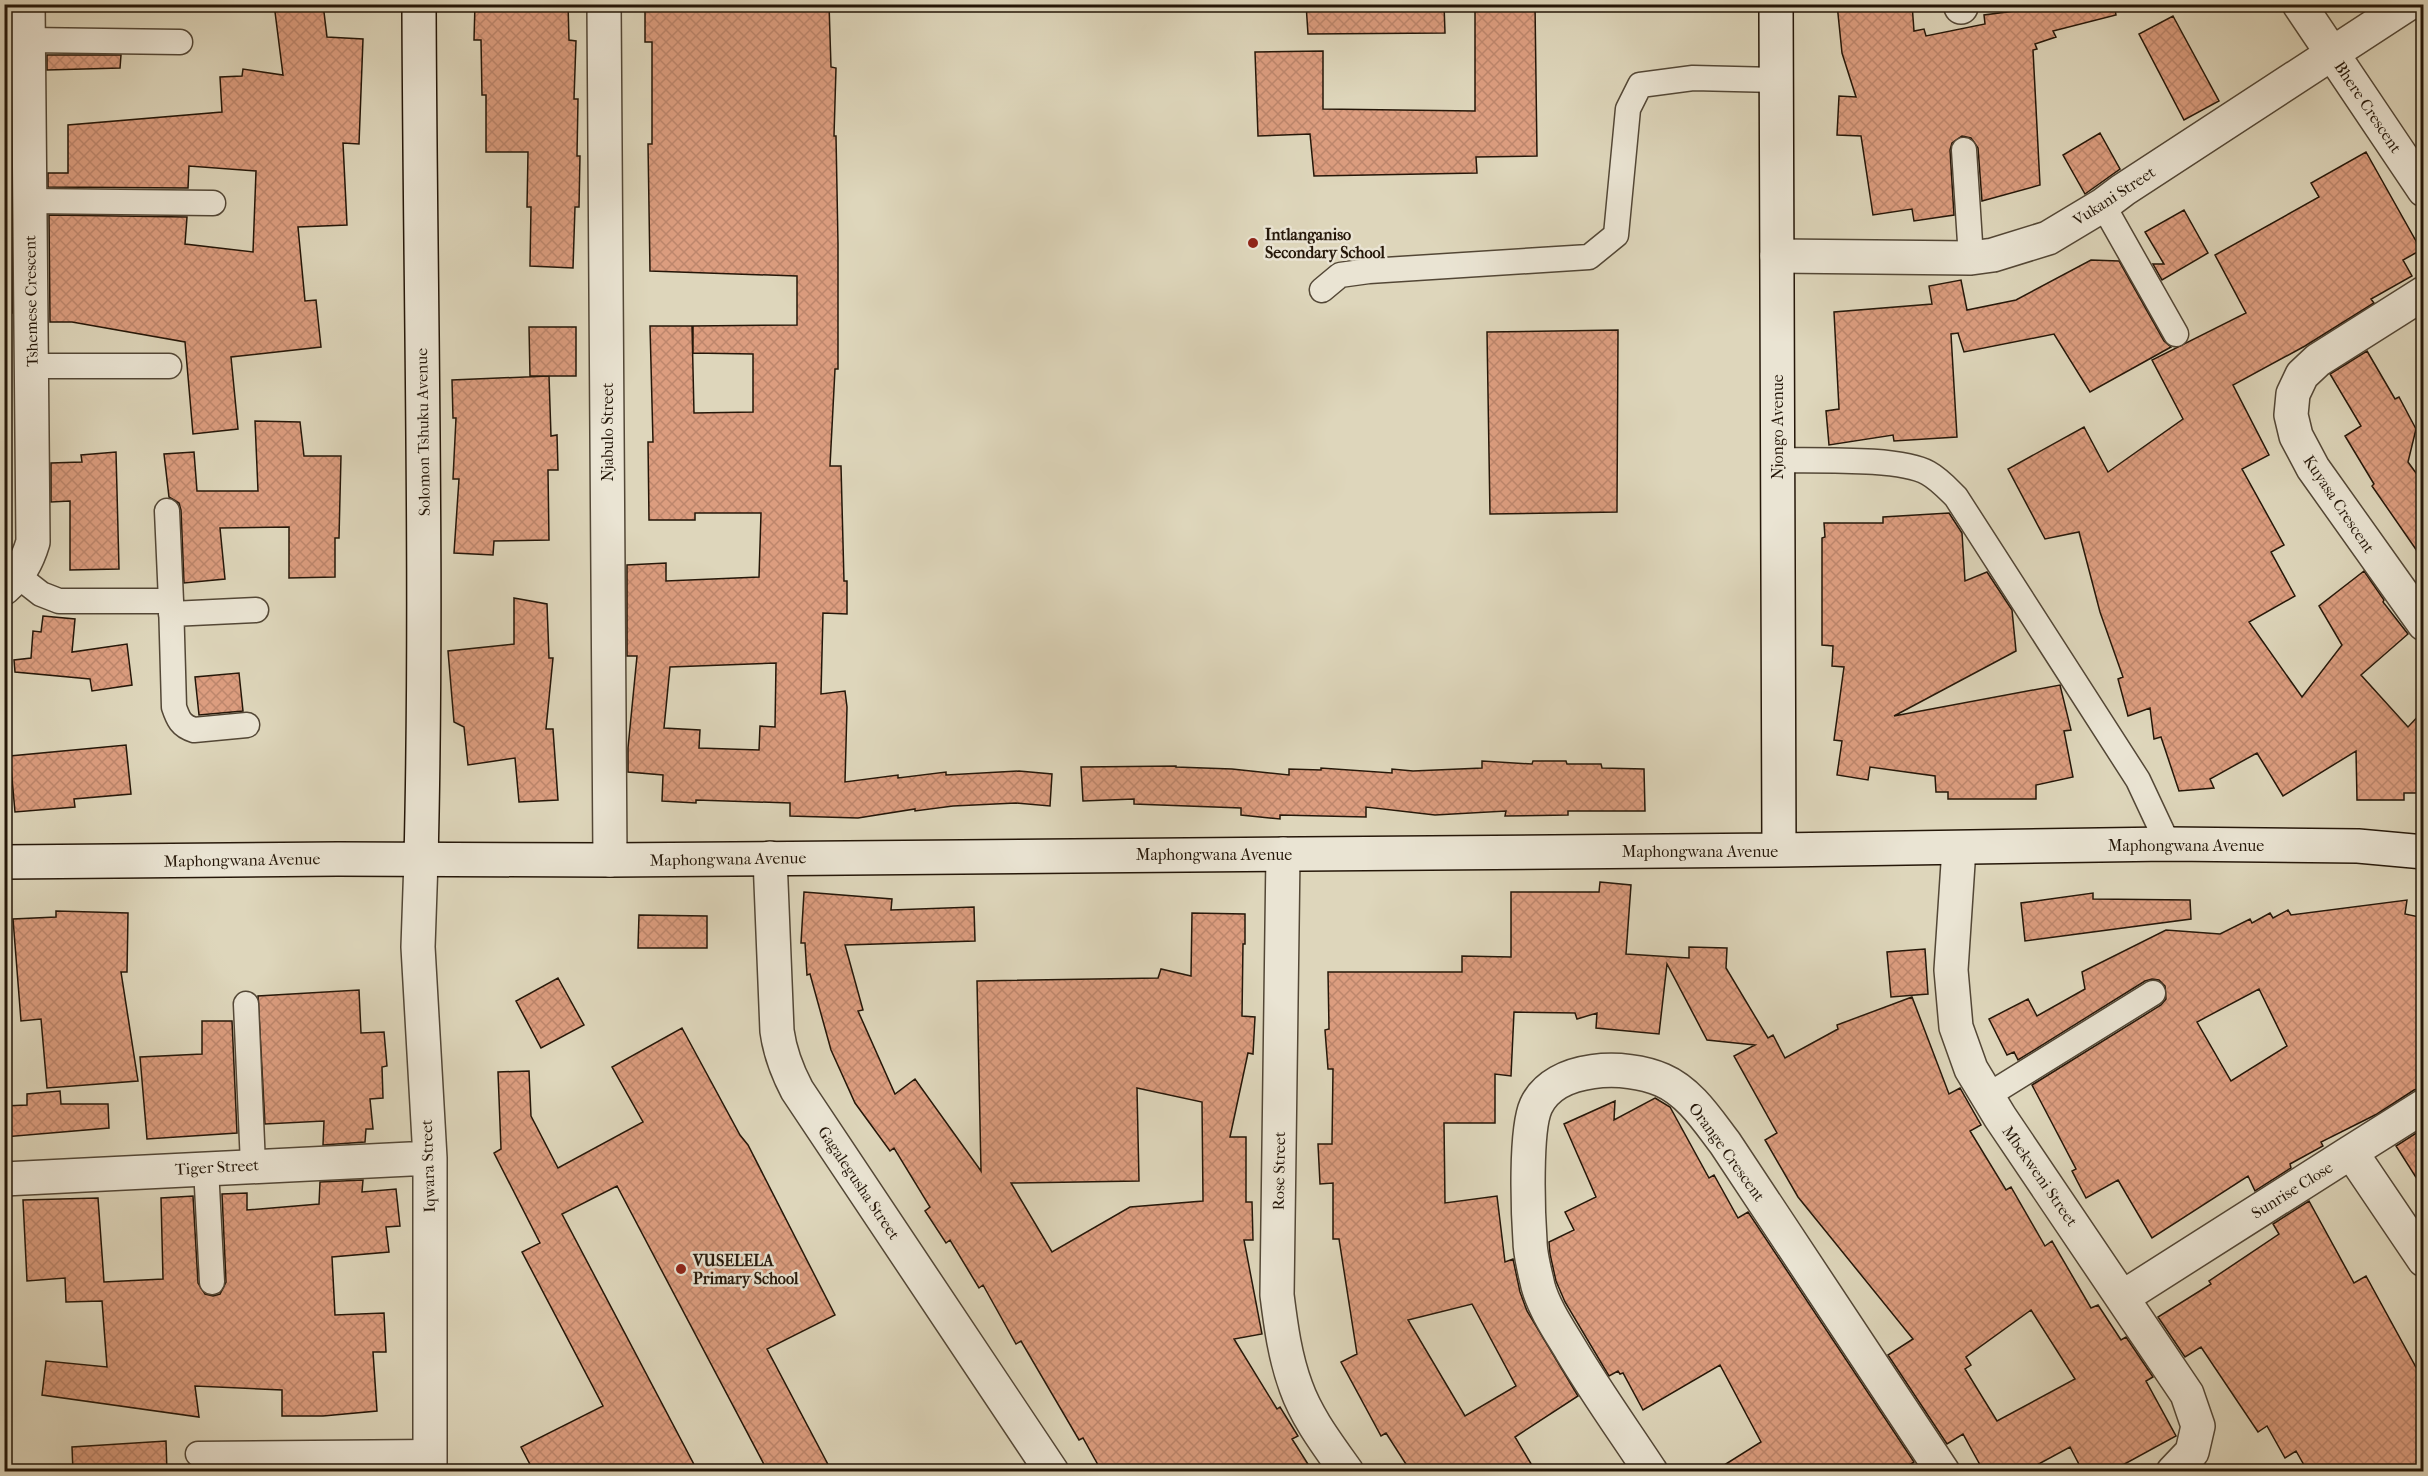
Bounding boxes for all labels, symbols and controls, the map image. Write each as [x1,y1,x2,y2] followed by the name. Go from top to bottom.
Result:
[2330,58,2406,157] street label: Bhere Crescent
[2068,162,2159,230] street label: Vukani Street
[1265,225,1386,263] place label: Intlanganiso Secondary School
[20,235,42,367] street label: Tshemese Crescent
[1246,236,1260,250] marker: Intlanganiso Secondary School
[412,348,434,516] street label: Solomon Tshuku Avenue
[1768,374,1787,480] street label: Njongo Avenue
[598,382,617,482] street label: Njabulo Street
[2299,452,2379,557] street label: Kuyasa Crescent
[2108,836,2264,855] street label: Maphongwana Avenue
[1622,842,1778,861] street label: Maphongwana Avenue
[1136,845,1292,864] street label: Maphongwana Avenue
[650,848,807,870] street label: Maphongwana Avenue
[164,849,321,871] street label: Maphongwana Avenue
[1685,1099,1769,1205] street label: Orange Crescent
[417,1119,439,1213] street label: Iqwara Street
[1998,1122,2082,1230] street label: Mbekweni Street
[814,1123,904,1244] street label: Gagalegusha Street
[1269,1131,1289,1211] street label: Rose Street
[175,1155,260,1179] street label: Tiger Street
[2248,1157,2336,1223] street label: Sunrise Close
[692,1251,799,1289] place label: VUSELELA Primary School
[674,1262,688,1276] marker: VUSELELA Primary School

